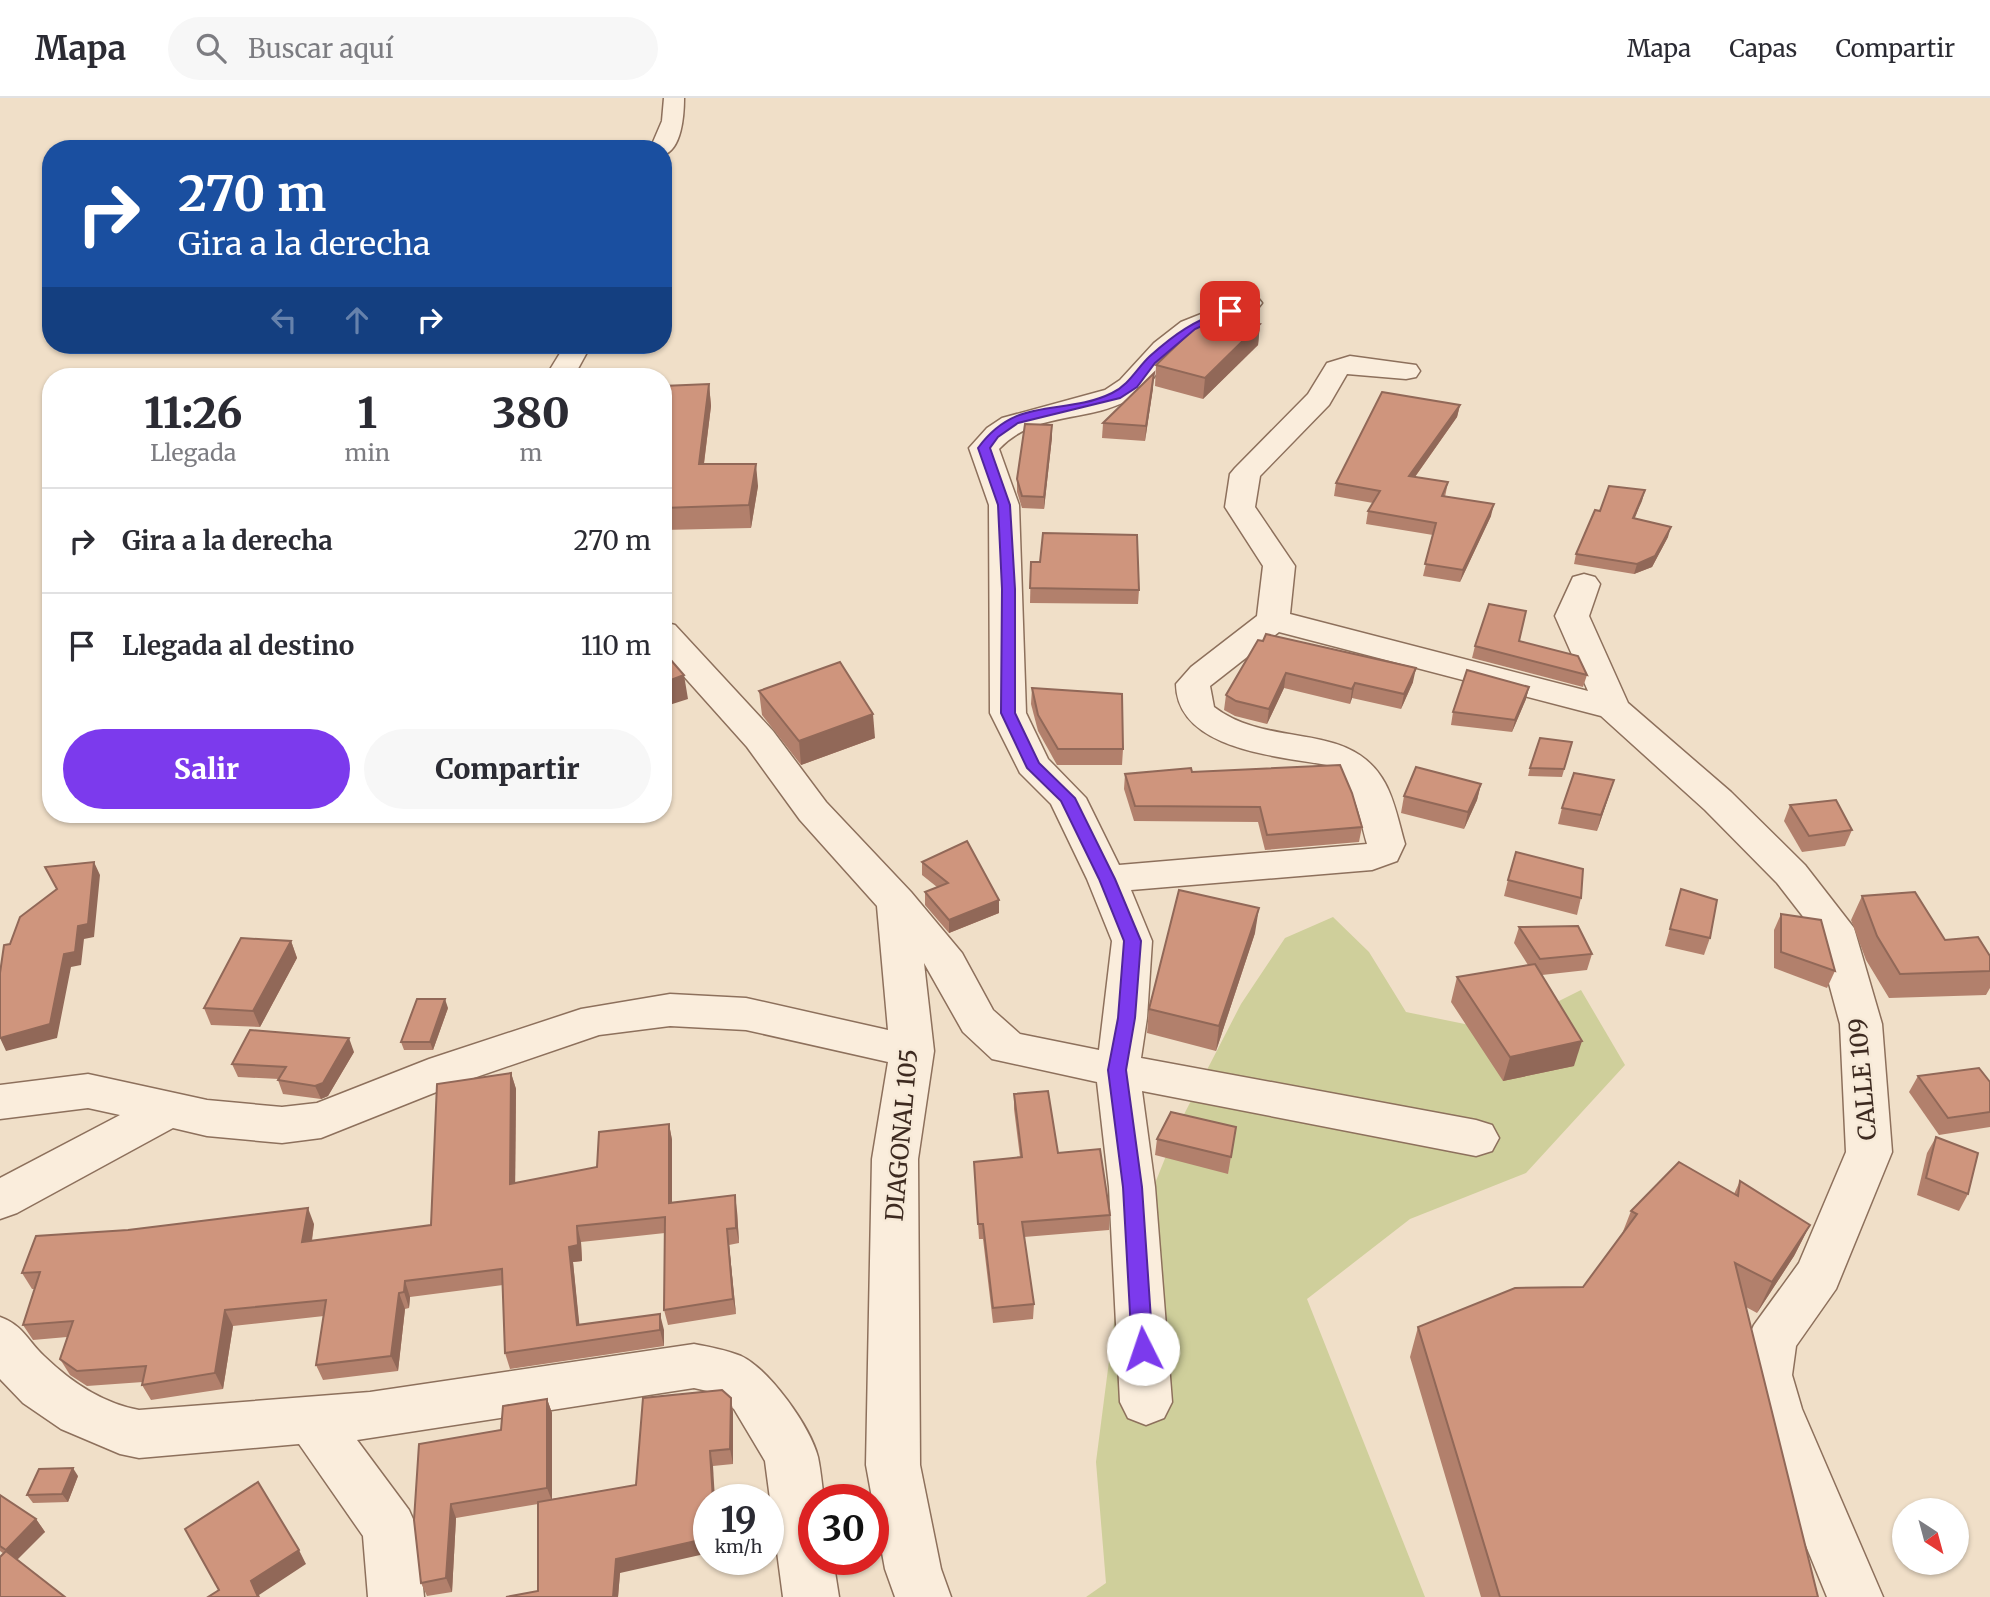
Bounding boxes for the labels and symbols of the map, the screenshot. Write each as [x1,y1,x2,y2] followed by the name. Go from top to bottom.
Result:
[1200,281,1260,341] pin
[1842,1017,1883,1141] street label: CALLE 109
[879,1048,924,1222] street label: DIAGONAL 105
[1106,1312,1180,1386] position arrow
[798,1484,889,1575] speed limit sign: 30
[1892,1498,1969,1575] north arrow

